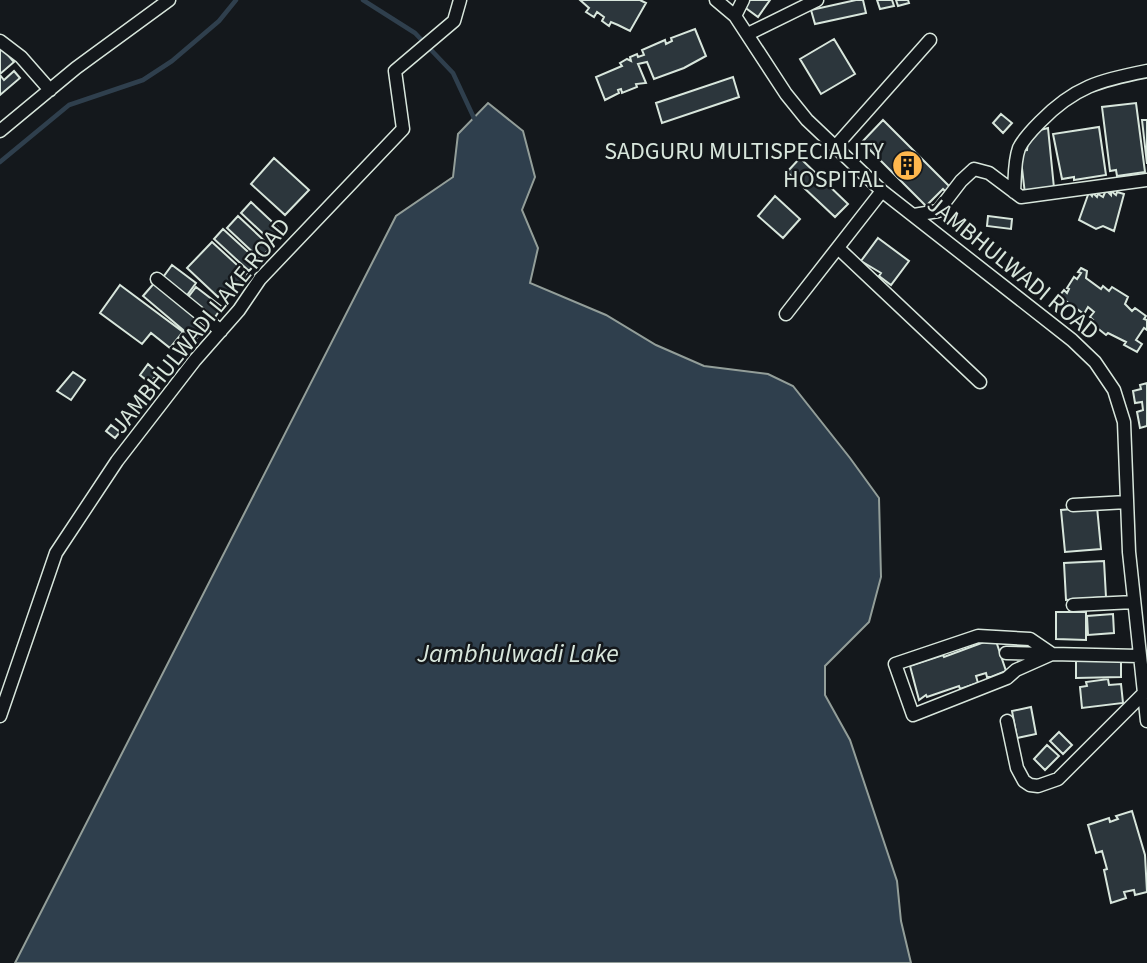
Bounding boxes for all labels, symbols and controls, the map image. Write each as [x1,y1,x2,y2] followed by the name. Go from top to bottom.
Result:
[604,134,885,197] place label: SADGURU MULTISPECIALITY HOSPITAL
[890,148,924,182] building icon: SADGURU MULTISPECIALITY HOSPITAL
[919,188,1107,348] street label: JAMBHULWADI ROAD
[103,211,299,441] street label: JAMBHULWADI LAKE ROAD
[416,635,619,672] water label: Jambhulwadi Lake

